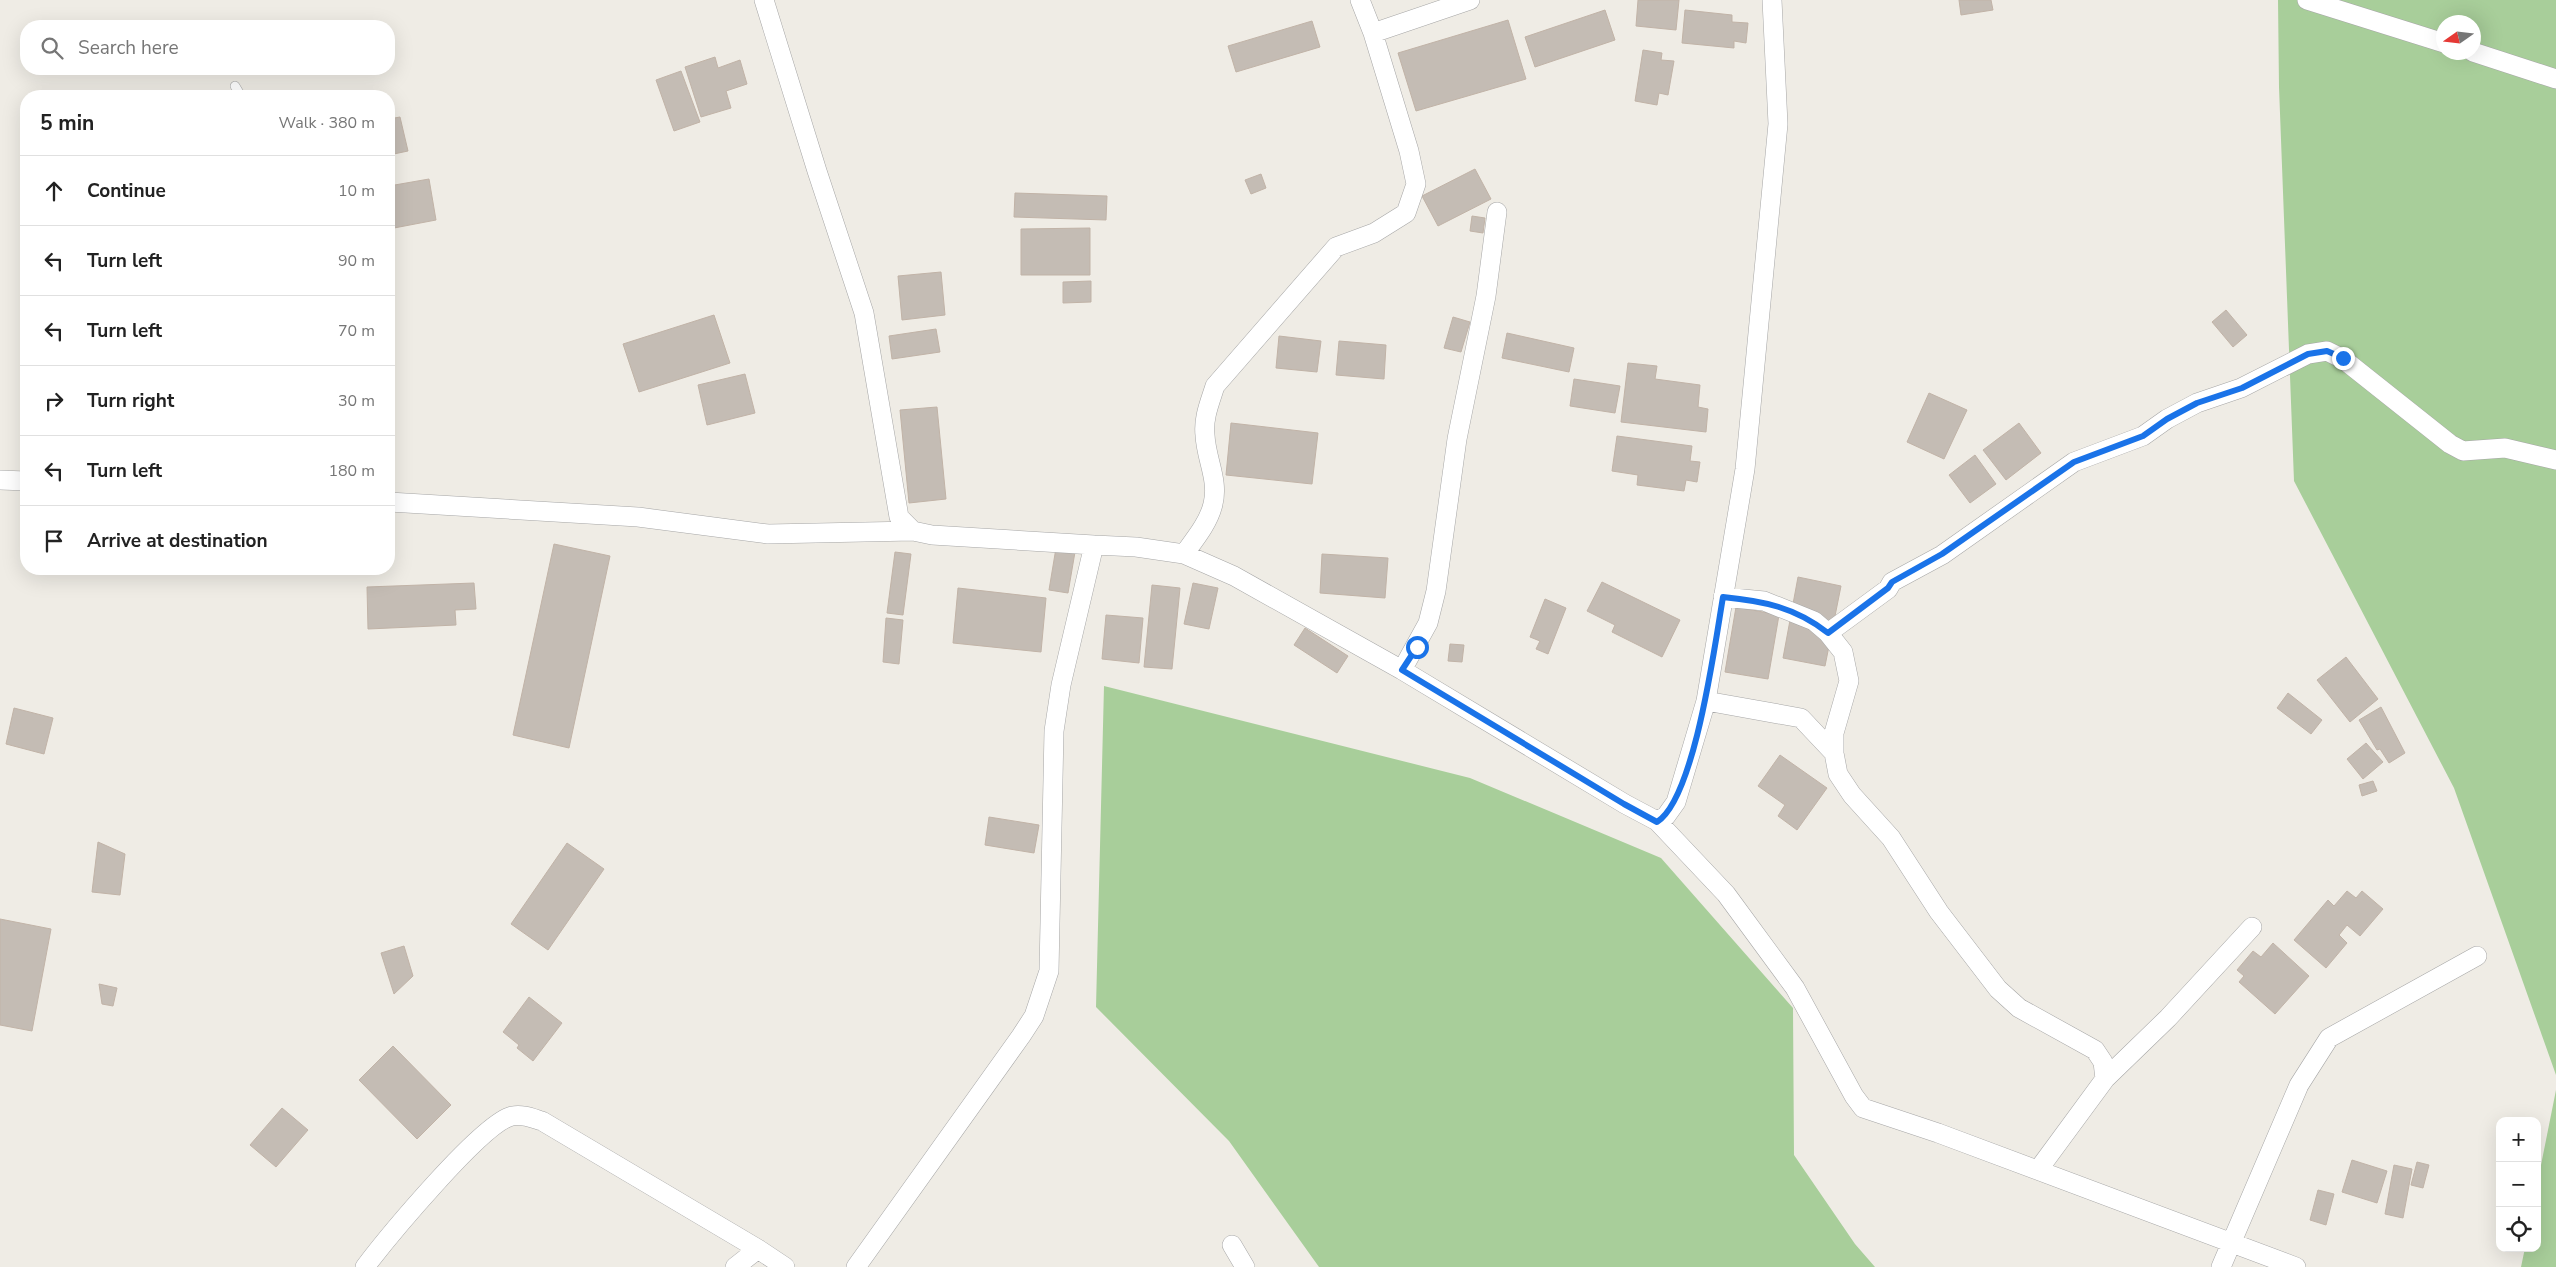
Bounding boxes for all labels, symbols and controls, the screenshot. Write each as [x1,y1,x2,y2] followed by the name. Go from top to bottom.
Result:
[2436,15,2481,60] north arrow
[20,20,395,75] search box
[38,34,66,62] icon: search
[78,35,179,61] text: Search here
[40,109,94,137] text: 5 min
[279,112,375,134] text: Walk · 380 m
[40,177,68,205] icon: ahead
[87,178,166,204] text: Continue
[338,180,375,202] text: 10 m
[40,247,68,275] icon: left
[87,248,162,274] text: Turn left
[338,250,375,272] text: 90 m
[40,317,68,345] icon: left
[87,318,162,344] text: Turn left
[338,320,375,342] text: 70 m
[2332,347,2355,370] route end
[40,387,68,415] icon: right
[87,388,174,414] text: Turn right
[338,390,375,412] text: 30 m
[40,457,68,485] icon: left
[87,458,162,484] text: Turn left
[328,460,375,482] text: 180 m
[40,527,68,555] icon: arrive
[87,528,268,554] text: Arrive at destination
[1406,636,1429,659] route start
[2496,1117,2541,1252] map controls
[2496,1117,2541,1162] button: +
[2496,1162,2541,1207] button: −
[2496,1207,2541,1252] button: locate

